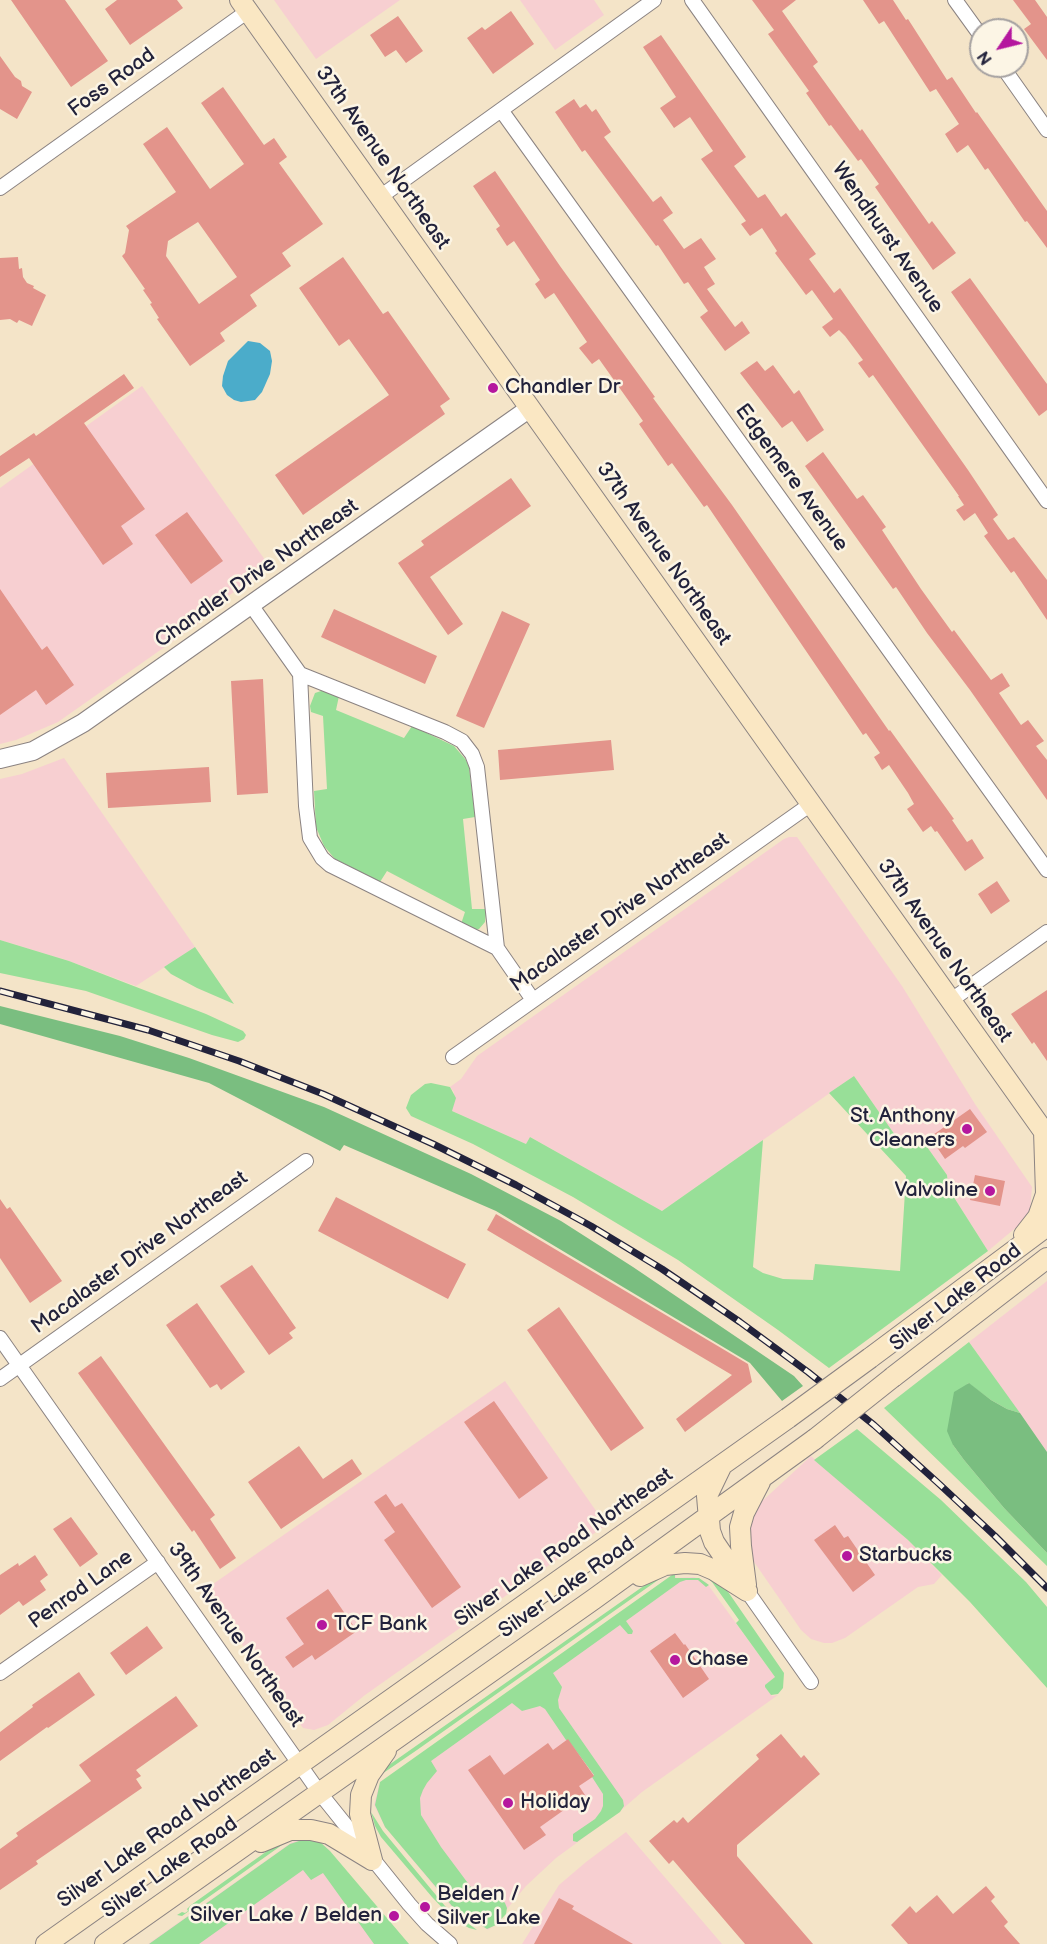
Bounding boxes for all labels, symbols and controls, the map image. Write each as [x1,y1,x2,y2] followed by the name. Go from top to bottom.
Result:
[969,18,1029,78] north arrow
[64,43,160,123] street label: Foss Road
[974,47,997,68] text: N
[309,62,455,254] street label: 37th Avenue Northeast
[826,158,948,318] street label: Wendhurst Avenue
[505,375,620,401] place label: Chandler Dr
[486,381,500,395] marker: Chandler Dr
[729,399,853,557] street label: Edgemere Avenue
[590,458,736,650] street label: 37th Avenue Northeast
[151,494,363,654] street label: Chandler Drive Northeast
[506,828,734,998] street label: Macalaster Drive Northeast
[871,855,1017,1047] street label: 37th Avenue Northeast
[850,1104,955,1154] place label: St. Anthony Cleaners
[960,1122,974,1136] marker: St. Anthony Cleaners
[27,1166,253,1340] street label: Macalaster Drive Northeast
[894,1178,978,1204] place label: Valvoline
[983,1184,997,1198] marker: Valvoline
[885,1239,1027,1357] street label: Silver Lake Road
[450,1463,678,1633] street label: Silver Lake Road Northeast
[494,1532,640,1644] street label: Silver Lake Road
[162,1538,308,1732] street label: 39th Avenue Northeast
[859,1543,952,1569] place label: Starbucks
[24,1545,138,1635] street label: Penrod Lane
[840,1549,854,1563] marker: Starbucks
[334,1612,427,1638] place label: TCF Bank
[315,1618,329,1632] marker: TCF Bank
[687,1647,748,1673] place label: Chase
[668,1653,682,1667] marker: Chase
[53,1744,281,1914] street label: Silver Lake Road Northeast
[520,1790,590,1816] place label: Holiday
[501,1796,515,1810] marker: Holiday
[97,1812,243,1924] street label: Silver Lake Road
[437,1882,541,1932] place label: Belden / Silver Lake
[418,1900,432,1914] marker: Belden / Silver Lake
[190,1903,382,1929] place label: Silver Lake / Belden
[387,1909,401,1923] marker: Silver Lake / Belden

